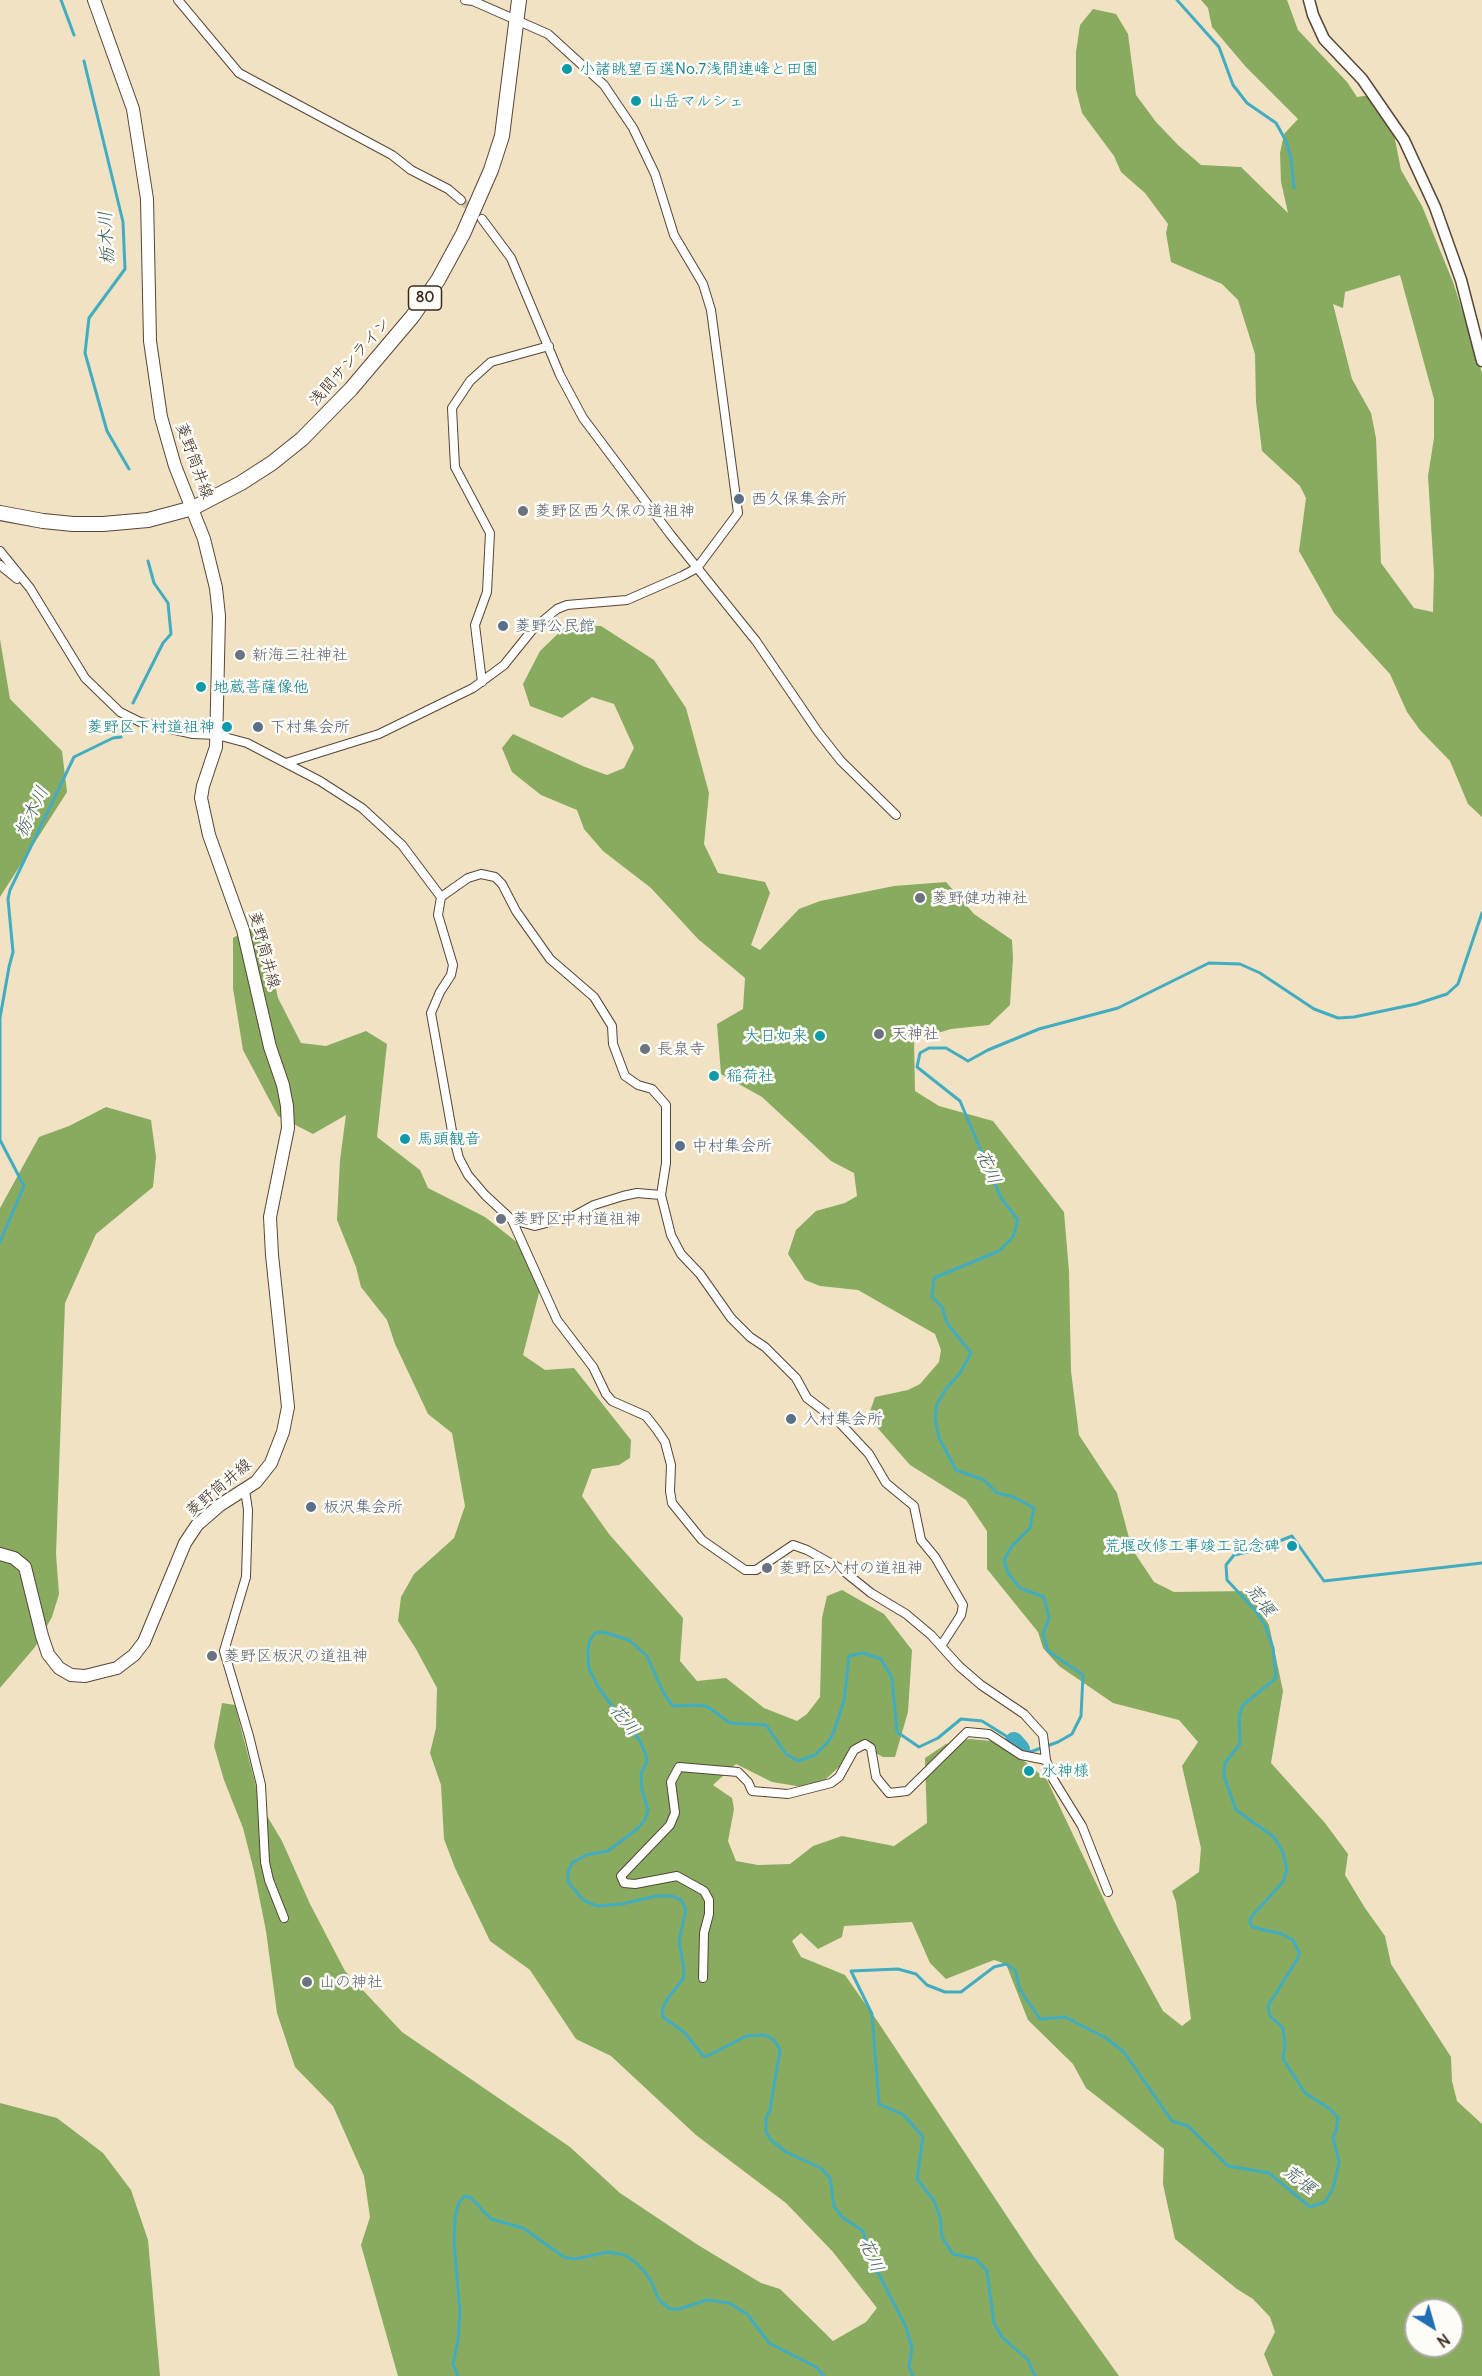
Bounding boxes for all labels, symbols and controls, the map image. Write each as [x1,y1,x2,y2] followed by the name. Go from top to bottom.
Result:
[579,59,818,79] place label: 小諸眺望百選No.7浅間連峰と田園
[560,62,574,76] marker: 小諸眺望百選No.7浅間連峰と田園
[648,91,744,111] place label: 山岳マルシェ
[629,94,643,108] marker: 山岳マルシェ
[95,210,119,266] water label: 栃木川
[408,286,442,310] road number: 80
[305,314,395,410] street label: 浅間サンライン
[171,420,217,502] street label: 菱野筒井線
[751,489,847,509] place label: 西久保集会所
[732,492,746,506] marker: 西久保集会所
[535,501,695,521] place label: 菱野区西久保の道祖神
[516,504,530,518] marker: 菱野区西久保の道祖神
[515,616,595,636] place label: 菱野公民館
[496,619,510,633] marker: 菱野公民館
[252,645,348,665] place label: 新海三社神社
[233,648,247,662] marker: 新海三社神社
[213,677,309,697] place label: 地蔵菩薩像他
[194,680,208,694] marker: 地蔵菩薩像他
[87,717,215,737] place label: 菱野区下村道祖神
[270,717,350,737] place label: 下村集会所
[220,720,234,734] marker: 菱野区下村道祖神
[251,720,265,734] marker: 下村集会所
[10,783,54,841] water label: 栃木川
[932,888,1028,908] place label: 菱野健功神社
[913,891,927,905] marker: 菱野健功神社
[244,909,284,991] street label: 菱野筒井線
[891,1024,939,1044] place label: 天神社
[744,1026,808,1046] place label: 大日如来
[872,1027,886,1041] marker: 天神社
[813,1029,827,1043] marker: 大日如来
[657,1039,705,1059] place label: 長泉寺
[638,1042,652,1056] marker: 長泉寺
[726,1066,774,1086] place label: 稲荷社
[707,1069,721,1083] marker: 稲荷社
[417,1129,481,1149] place label: 馬頭観音
[398,1132,412,1146] marker: 馬頭観音
[692,1136,772,1156] place label: 中村集会所
[673,1139,687,1153] marker: 中村集会所
[971,1146,1005,1188] water label: 花川
[513,1209,641,1229] place label: 菱野区中村道祖神
[494,1212,508,1226] marker: 菱野区中村道祖神
[803,1409,883,1429] place label: 入村集会所
[784,1412,798,1426] marker: 入村集会所
[182,1455,256,1521] street label: 菱野筒井線
[323,1497,403,1517] place label: 板沢集会所
[304,1500,318,1514] marker: 板沢集会所
[1104,1536,1280,1556] place label: 荒堰改修工事竣工記念碑
[1285,1539,1299,1553] marker: 荒堰改修工事竣工記念碑
[779,1558,923,1578] place label: 菱野区入村の道祖神
[760,1561,774,1575] marker: 菱野区入村の道祖神
[1240,1579,1280,1621] water label: 荒堰
[224,1646,368,1666] place label: 菱野区板沢の道祖神
[205,1649,219,1663] marker: 菱野区板沢の道祖神
[604,1699,644,1741] water label: 花川
[1041,1761,1089,1781] place label: 水神様
[1022,1764,1036,1778] marker: 水神様
[319,1972,383,1992] place label: 山の神社
[300,1975,314,1989] marker: 山の神社
[1278,2160,1320,2200] water label: 荒堰
[854,2234,888,2276] water label: 花川
[1404,2298,1464,2358] north arrow
[1433,2329,1454,2352] text: N

